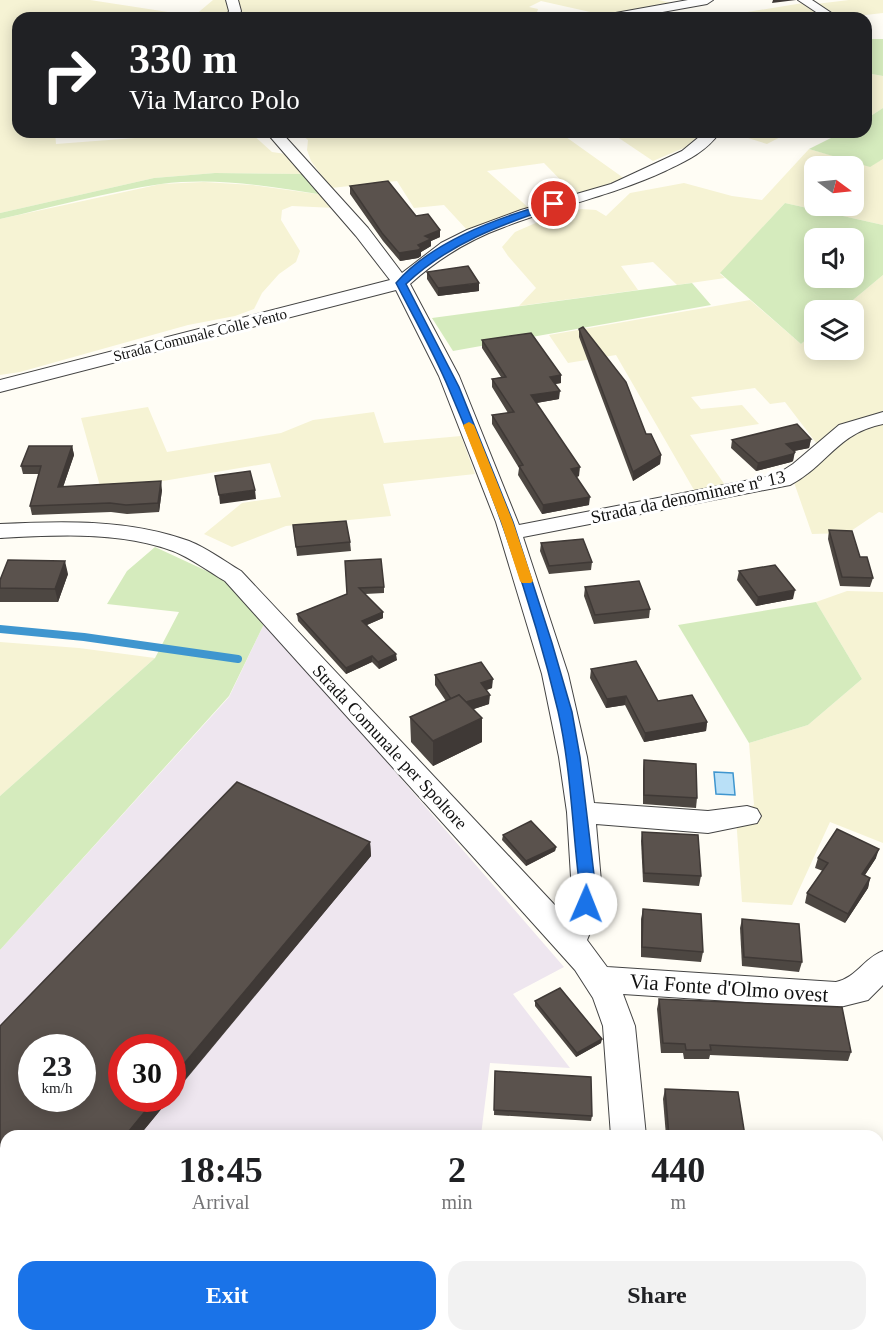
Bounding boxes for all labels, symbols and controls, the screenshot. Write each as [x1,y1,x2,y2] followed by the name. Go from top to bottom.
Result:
[30,36,108,114] icon: right
[129,36,238,82] text: 330 m
[129,85,300,115] text: Via Marco Polo
[804,156,864,216] north arrow
[804,156,864,360] map controls
[528,178,579,229] pin
[537,187,570,220] icon: arrive
[804,228,864,288] button: sound
[804,300,864,360] button: layers
[111,306,289,364] street label: Strada Comunale Colle Vento
[589,467,787,527] street label: Strada da denominare nº 13
[309,661,471,833] street label: Strada Comunale per Spoltore
[554,872,618,936] position arrow
[629,969,829,1007] street label: Via Fonte d'Olmo ovest
[108,1034,186,1112] speed limit sign: 30
[42,1049,72,1082] text: 23
[42,1080,72,1096] text: km/h
[179,1150,263,1190] text: 18:45
[448,1150,466,1190] text: 2
[651,1150,705,1190] text: 440
[192,1191,250,1213] text: Arrival
[441,1191,473,1213] text: min
[671,1191,686,1213] text: m
[18,1261,436,1330] button: Exit
[448,1261,866,1330] button: Share

